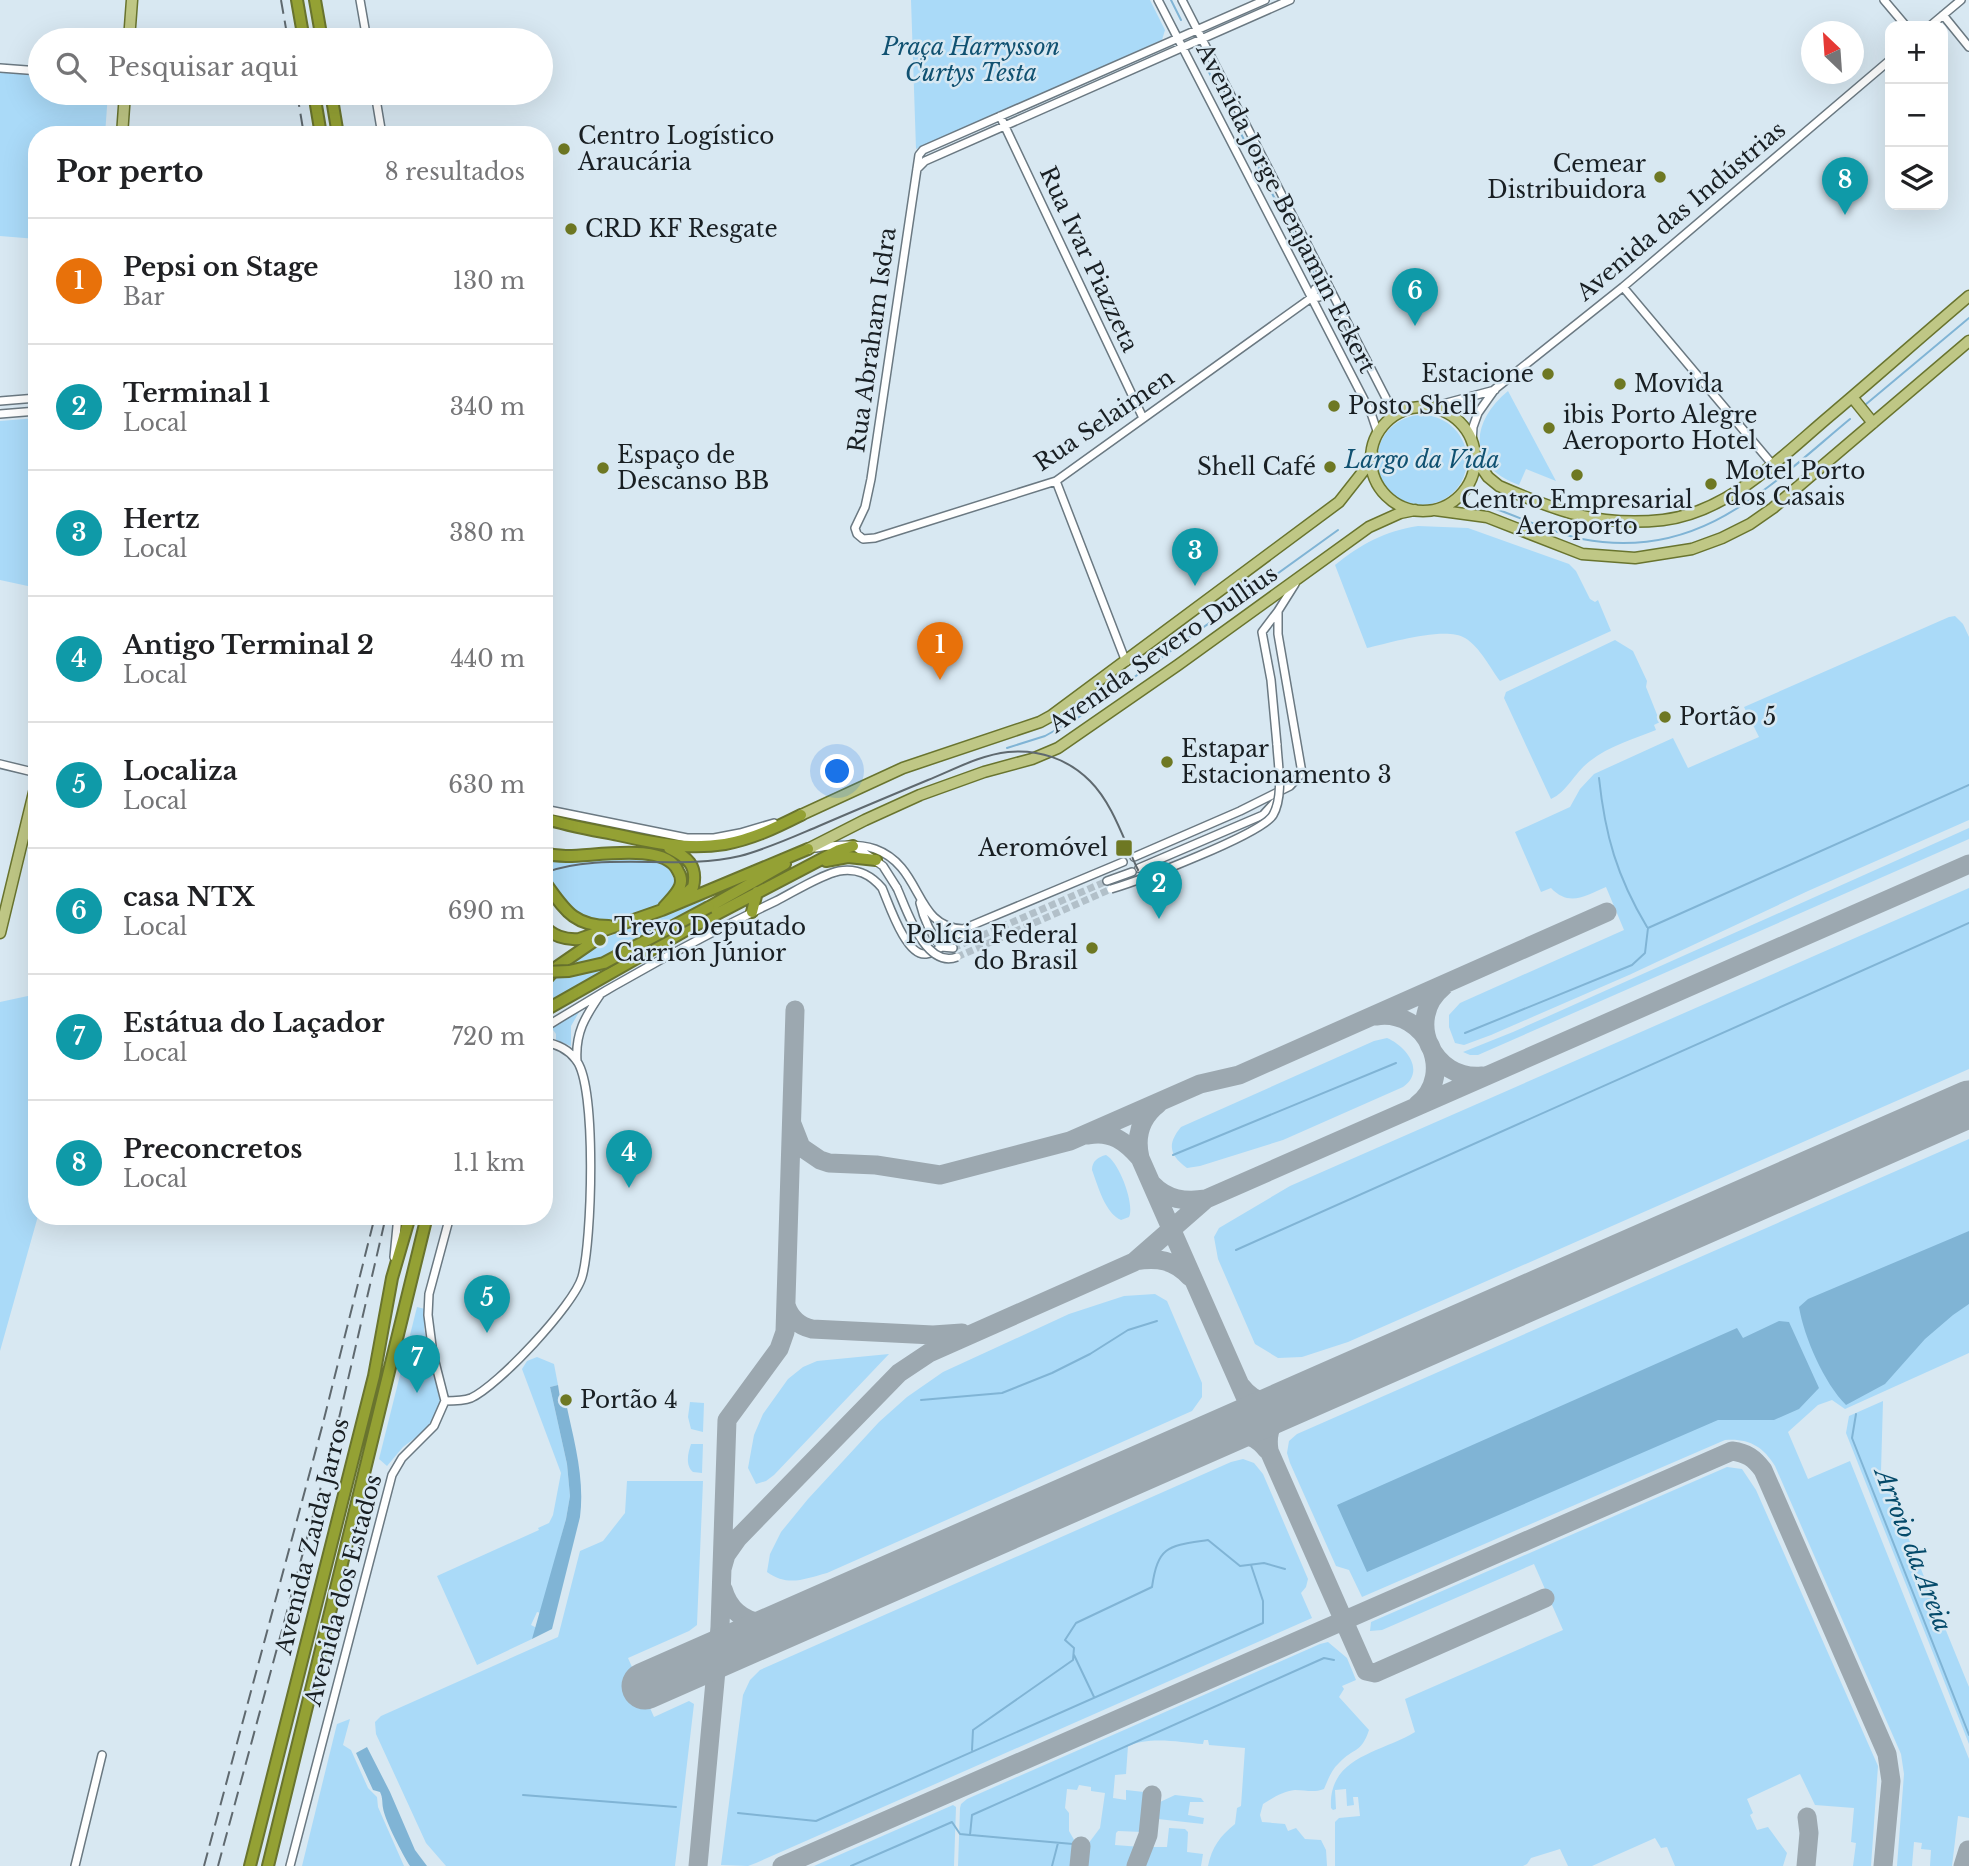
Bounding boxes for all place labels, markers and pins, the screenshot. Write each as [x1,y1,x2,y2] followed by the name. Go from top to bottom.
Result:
[577,122,774,176] place label: Centro Logístico Araucária
[556,141,572,157] marker: Centro Logístico Araucária
[1487,150,1646,204] place label: Cemear Distribuidora
[1822,157,1868,215] pin: 8
[1652,169,1668,185] marker: Cemear Distribuidora
[585,215,778,243] place label: CRD KF Resgate
[563,221,579,237] marker: CRD KF Resgate
[1392,268,1438,326] pin: 6
[1421,360,1534,388] place label: Estacione
[1540,366,1556,382] marker: Estacione
[1634,370,1723,398] place label: Movida
[1612,376,1628,392] marker: Movida
[1348,392,1478,420] place label: Posto Shell
[1326,398,1342,414] marker: Posto Shell
[1562,401,1757,455] place label: ibis Porto Alegre Aeroporto Hotel
[1541,420,1557,436] marker: ibis Porto Alegre Aeroporto Hotel
[617,441,769,495] place label: Espaço de Descanso BB
[1197,453,1316,481] place label: Shell Café
[1725,457,1865,511] place label: Motel Porto dos Casais
[1322,459,1338,475] marker: Shell Café
[595,460,611,476] marker: Espaço de Descanso BB
[1569,467,1585,483] marker: Centro Empresarial Aeroporto
[1703,476,1719,492] marker: Motel Porto dos Casais
[1461,486,1693,540] place label: Centro Empresarial Aeroporto
[1172,528,1218,586] pin: 3
[917,622,963,680] pin: 1
[1679,703,1776,731] place label: Portão 5
[1657,709,1673,725] marker: Portão 5
[1181,735,1392,789] place label: Estapar Estacionamento 3
[1159,754,1175,770] marker: Estapar Estacionamento 3
[977,834,1108,862] place label: Aeromóvel
[1114,838,1134,858] marker: Aeromóvel
[1136,861,1182,919] pin: 2
[614,913,806,967] place label: Trevo Deputado Carrion Júnior
[906,921,1078,975] place label: Polícia Federal do Brasil
[592,932,608,948] marker: Trevo Deputado Carrion Júnior
[1084,940,1100,956] marker: Polícia Federal do Brasil
[606,1130,652,1188] pin: 4
[464,1275,510,1333] pin: 5
[394,1335,440,1393] pin: 7
[580,1386,678,1414] place label: Portão 4
[558,1392,574,1408] marker: Portão 4

